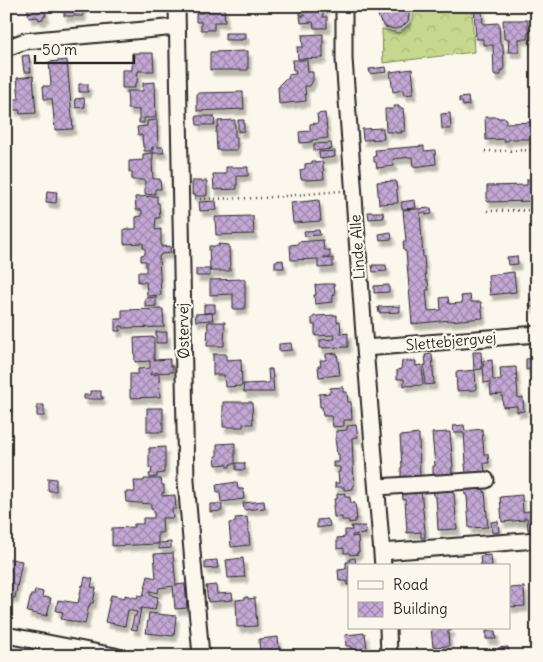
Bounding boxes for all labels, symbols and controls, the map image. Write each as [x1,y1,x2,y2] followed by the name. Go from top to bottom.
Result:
[35,32,134,64] scale bar
[42,40,77,59] text: 50 m
[345,214,369,280] street label: Linde Alle
[173,303,193,359] street label: Østervej
[405,328,497,354] street label: Slettebjergvej
[348,564,510,630] legend
[393,575,428,594] text: Road
[393,599,448,618] text: Building

